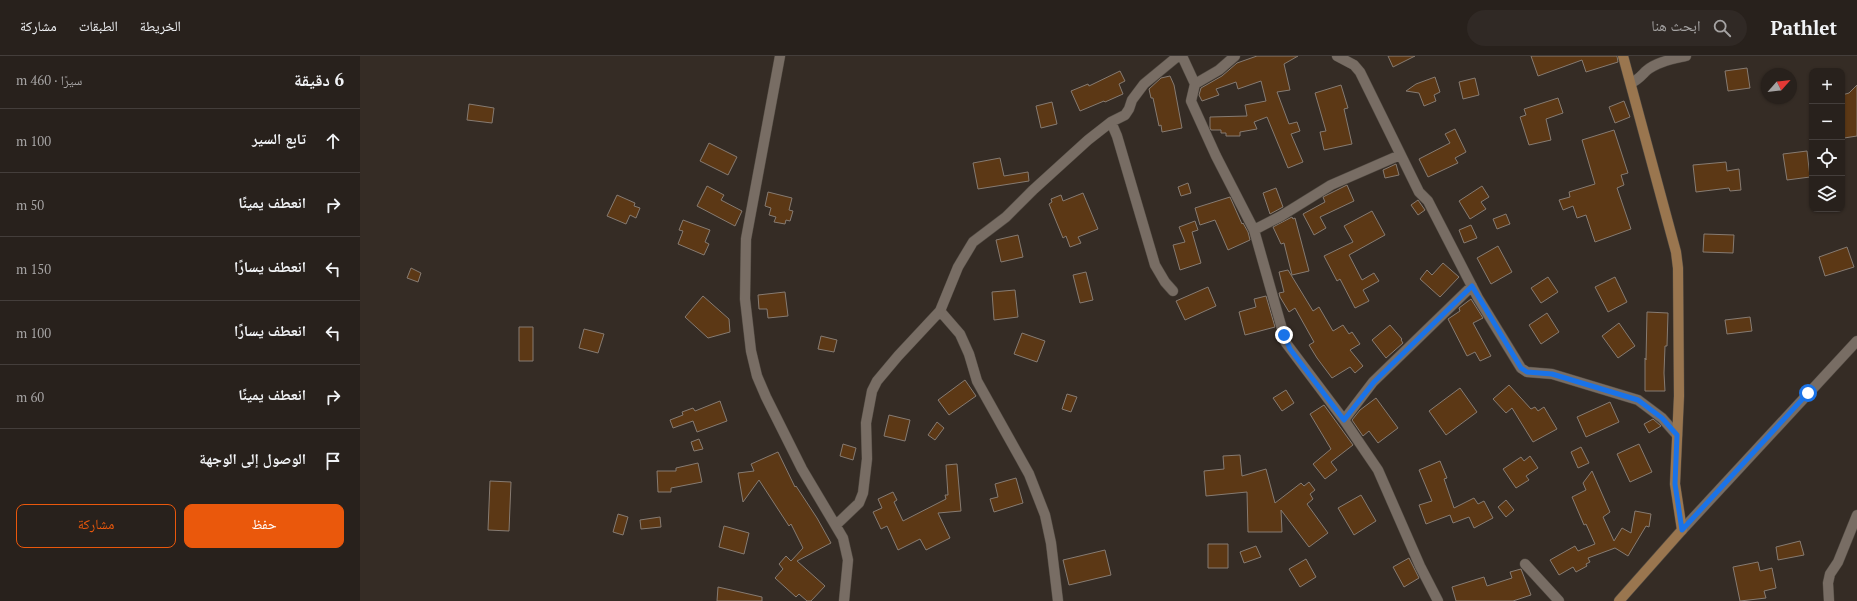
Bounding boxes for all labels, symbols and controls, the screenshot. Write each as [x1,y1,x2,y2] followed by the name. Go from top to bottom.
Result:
[1467,10,1747,46] search box
[1651,15,1701,35] text: ابحث هنا
[1771,15,1837,40] text: Pathlet
[20,16,57,35] text: مشاركة
[79,16,118,35] text: الطبقات
[140,16,181,35] text: الخريطة
[1711,17,1733,39] icon: search
[294,68,344,91] text: 6 دقيقة
[1761,68,1797,104] north arrow
[1809,68,1845,212] map controls
[1809,68,1845,104] button: +
[16,71,82,89] text: سيرًا · 460 m
[1809,104,1845,140] button: −
[252,128,306,148] text: تابع السير
[322,130,344,152] icon: ahead
[16,132,51,150] text: 100 m
[1809,140,1845,176] button: locate
[1809,176,1845,212] button: layers
[238,192,306,212] text: انعطف يمينًا
[322,194,344,216] icon: right
[16,196,44,214] text: 50 m
[234,256,306,276] text: انعطف يسارًا
[322,258,344,280] icon: left
[16,260,51,278] text: 150 m
[234,320,306,340] text: انعطف يسارًا
[322,322,344,344] icon: left
[16,324,51,342] text: 100 m
[1275,326,1293,344] route end
[238,384,306,404] text: انعطف يمينًا
[1799,384,1817,402] route start
[322,386,344,408] icon: right
[16,388,44,406] text: 60 m
[199,448,306,468] text: الوصول إلى الوجهة
[322,450,344,472] icon: arrive
[16,504,176,548] button: مشاركة
[184,504,344,548] button: حفظ

